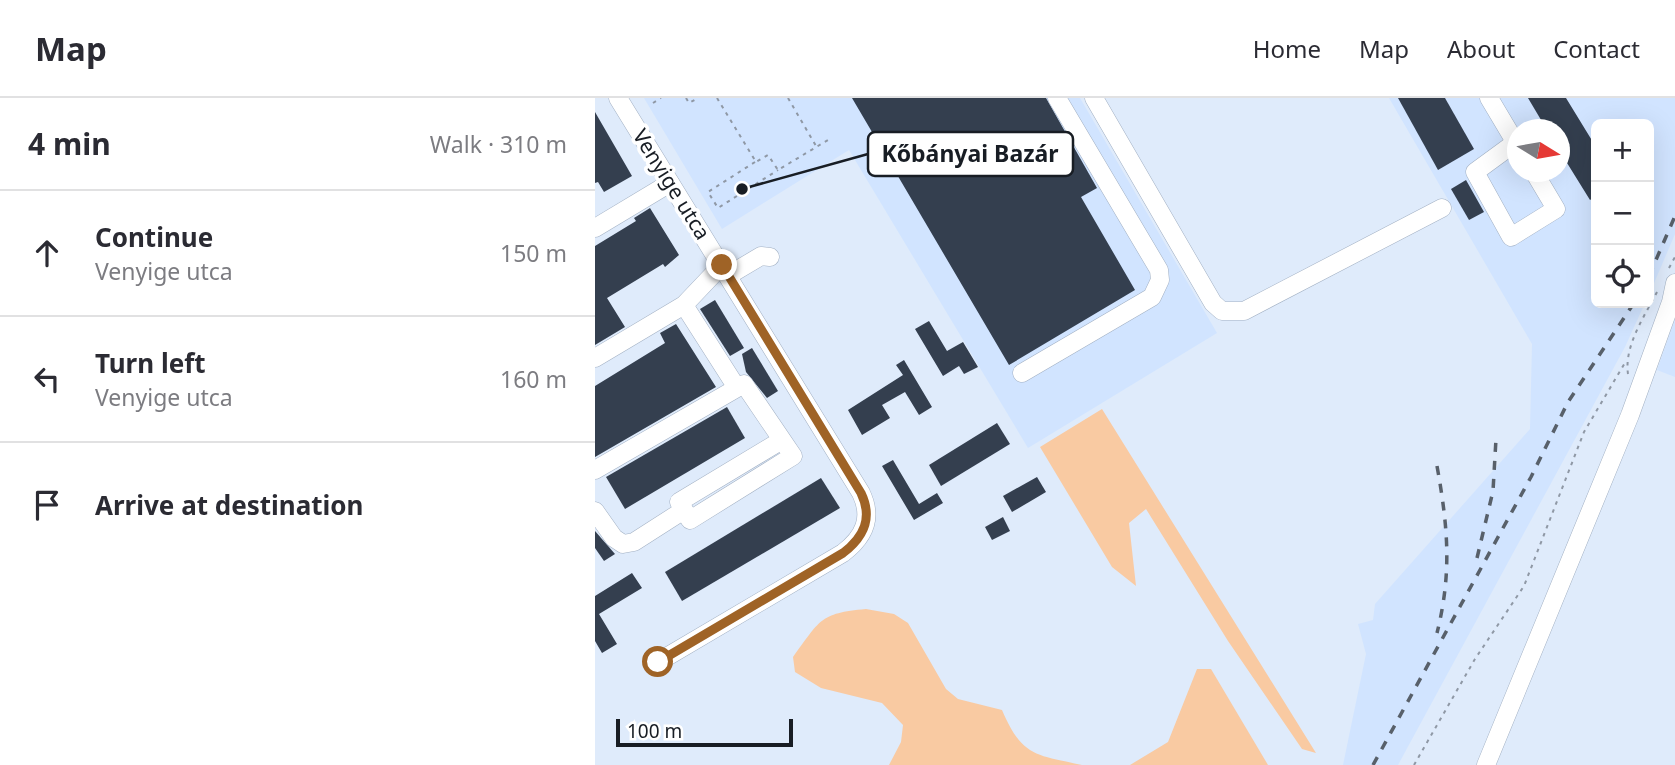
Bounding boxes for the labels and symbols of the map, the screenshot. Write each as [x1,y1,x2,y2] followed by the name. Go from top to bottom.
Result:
[1507,119,1570,182] north arrow
[627,123,717,245] street label: Venyige utca
[868,132,1073,176] callout: Kőbányai Bazár
[881,137,1059,169] text: Kőbányai Bazár
[706,249,737,280] route end
[642,646,673,677] route start
[616,716,793,748] scale bar

